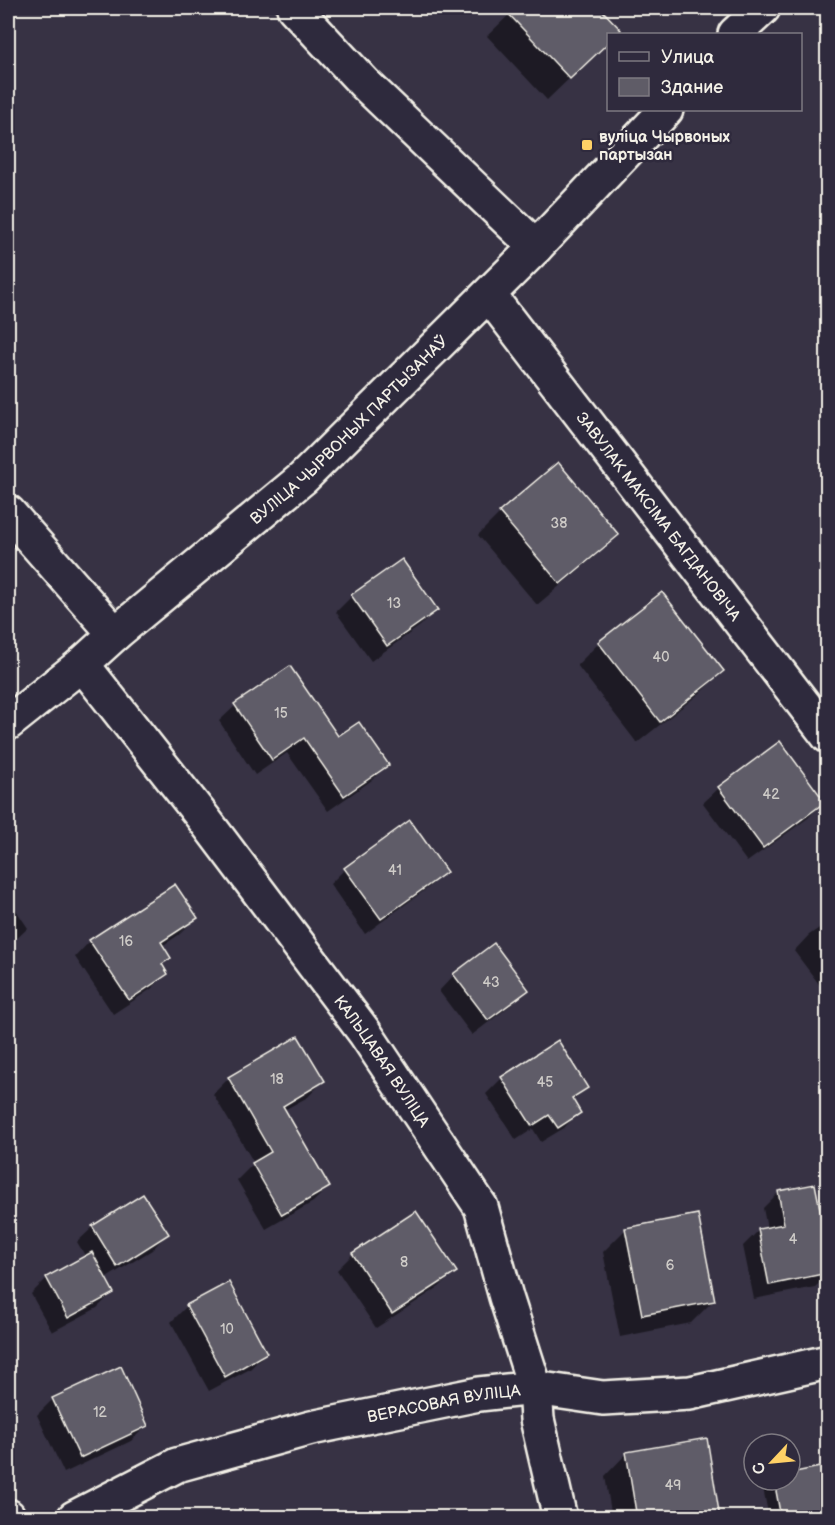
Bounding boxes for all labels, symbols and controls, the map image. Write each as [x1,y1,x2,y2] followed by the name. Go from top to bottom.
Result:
[607,33,802,111] legend
[661,47,715,68] text: Улица
[661,77,723,98] text: Здание
[599,128,731,165] place label: вуліца Чырвоных партызан
[580,138,594,152] marker: вуліца Чырвоных партызан
[247,331,453,529] street label: ВУЛІЦА ЧЫРВОНЫХ ПАРТЫЗАНАЎ
[572,409,744,626] street label: ЗАВУЛАК МАКСІМА БАГДАНОВІЧА
[551,515,567,532] house number: 38
[387,595,401,612] house number: 13
[653,649,669,666] house number: 40
[274,705,288,722] house number: 15
[763,786,780,803] house number: 42
[388,862,402,879] house number: 41
[119,933,133,950] house number: 16
[482,974,500,991] house number: 43
[329,992,433,1131] street label: КАЛЬЦАВАЯ ВУЛІЦА
[270,1071,284,1088] house number: 18
[537,1074,553,1091] house number: 45
[789,1231,798,1248] house number: 4
[400,1254,408,1271] house number: 8
[666,1257,675,1274] house number: 6
[220,1321,234,1338] house number: 10
[366,1382,522,1427] street label: ВЕРАСОВАЯ ВУЛІЦА
[93,1404,108,1421] house number: 12
[742,1432,802,1492] north arrow
[749,1459,771,1477] text: С
[665,1477,681,1494] house number: 49

